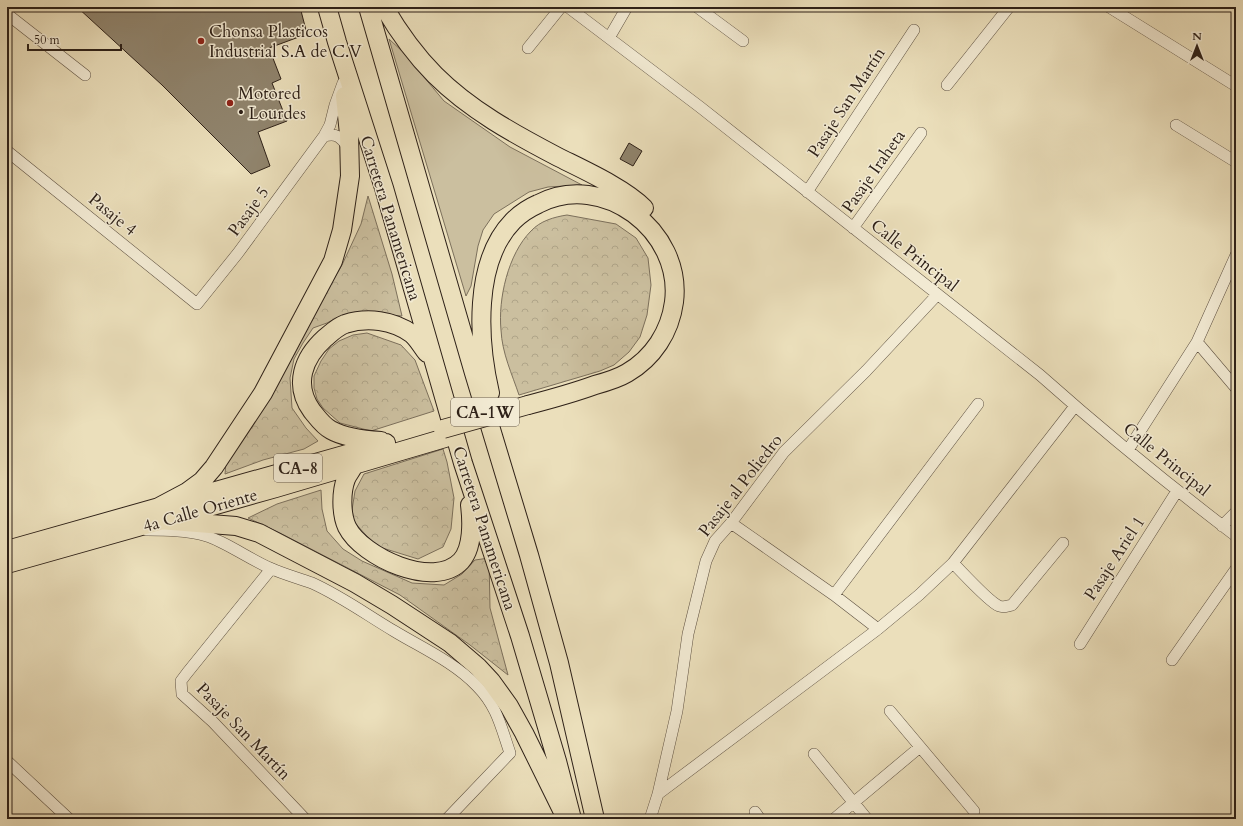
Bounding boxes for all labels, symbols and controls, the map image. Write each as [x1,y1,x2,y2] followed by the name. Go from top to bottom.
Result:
[209,20,362,63] place label: Chonsa Plasticos Industrial S.A de C.V
[28,26,121,52] scale bar
[1177,26,1217,66] north arrow
[1192,29,1202,44] text: N
[34,32,61,48] text: 50 m
[196,36,206,46] marker: Chonsa Plasticos Industrial S.A de C.V
[802,42,891,162] street label: Pasaje San Martín
[238,82,306,125] place label: Motored • Lourdes
[225,98,235,108] marker: Motored • Lourdes
[836,125,911,217] street label: Pasaje Iraheta
[354,133,427,304] street label: Carretera Panamericana
[223,182,274,241] street label: Pasaje 5
[84,188,142,241] street label: Pasaje 4
[866,214,964,297] street label: Calle Principal
[451,398,519,426] road number: CA-1W
[1119,417,1215,502] street label: Calle Principal
[693,429,788,541] street label: Pasaje al Poliedro
[447,443,522,614] street label: Carretera Panamericana
[274,454,322,482] road number: CA-8
[140,483,260,538] street label: 4a Calle Oriente
[1079,512,1150,605] street label: Pasaje Ariel 1
[191,678,296,785] street label: Pasaje San Martín

